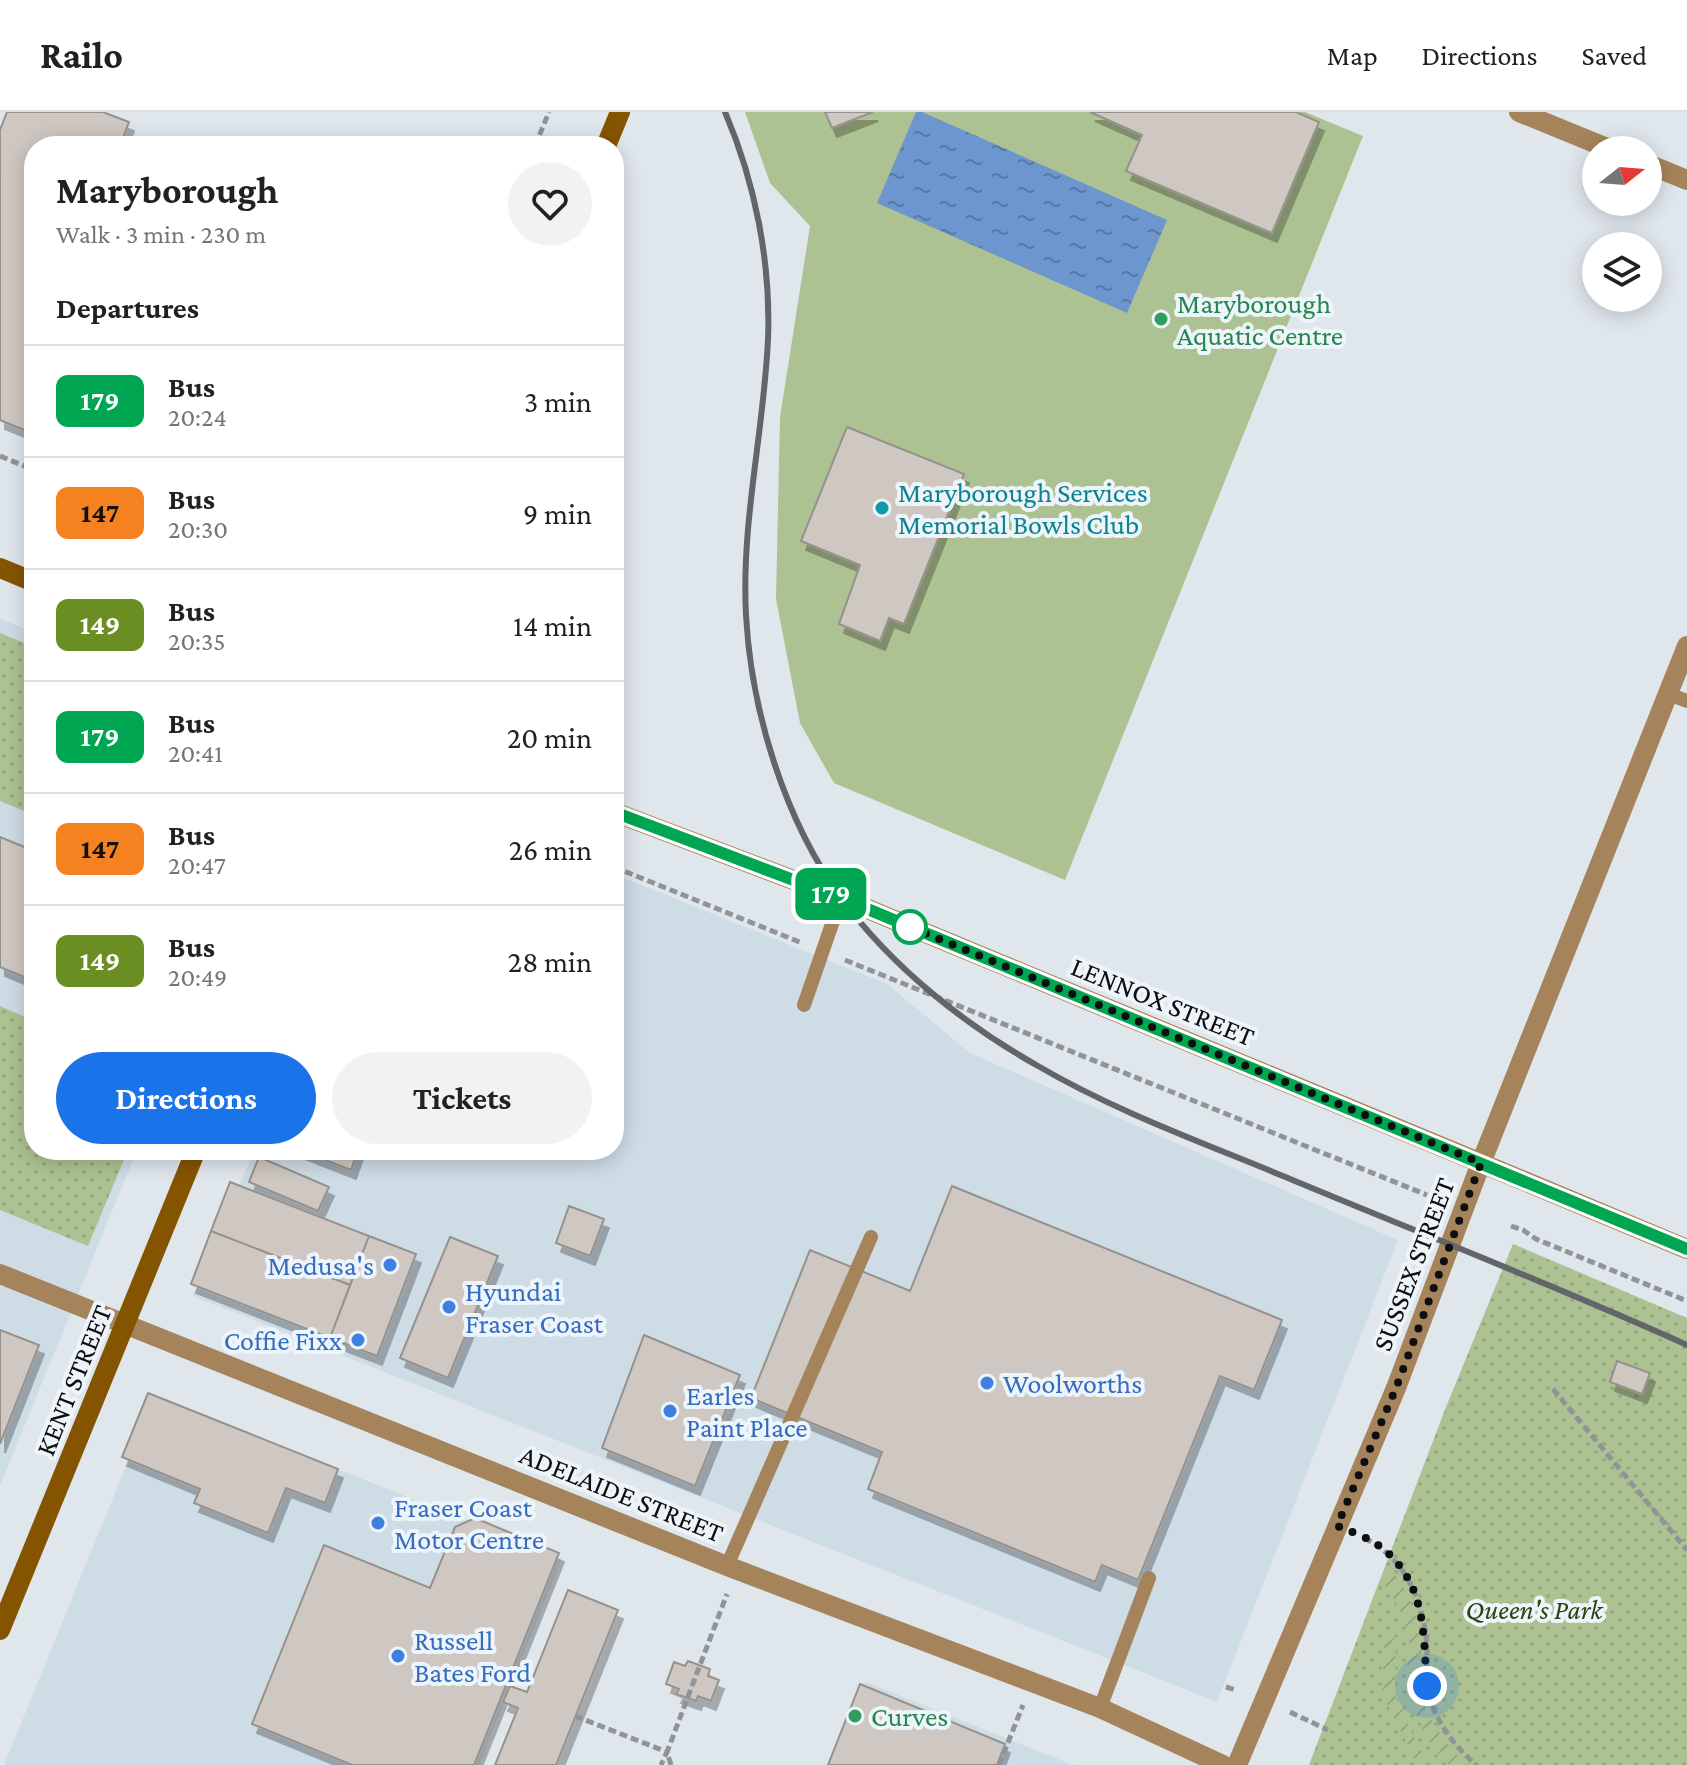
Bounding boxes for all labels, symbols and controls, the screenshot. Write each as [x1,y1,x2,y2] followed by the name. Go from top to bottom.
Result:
[40,34,123,76] text: Railo
[1327,40,1378,71] text: Map
[1422,40,1537,71] text: Directions
[1581,40,1647,71] text: Saved
[1582,136,1662,216] north arrow
[1582,136,1662,312] map controls
[508,162,592,246] button: heart
[56,169,278,211] text: Maryborough
[56,220,266,249] text: Walk · 3 min · 230 m
[1582,232,1662,312] button: layers
[1177,288,1343,351] place label: Maryborough Aquatic Centre
[56,291,199,324] text: Departures
[1152,310,1170,328] marker: Maryborough Aquatic Centre
[168,370,215,403] text: Bus
[80,385,120,416] text: 179
[524,385,592,418] text: 3 min
[168,403,227,432] text: 20:24
[898,477,1148,540] place label: Maryborough Services Memorial Bowls Club
[168,482,215,515] text: Bus
[81,497,119,528] text: 147
[523,497,592,530] text: 9 min
[873,499,891,517] marker: Maryborough Services Memorial Bowls Club
[168,515,228,544] text: 20:30
[168,594,215,627] text: Bus
[80,609,120,640] text: 149
[513,609,592,642] text: 14 min
[168,627,226,656] text: 20:35
[168,706,215,739] text: Bus
[80,721,120,752] text: 179
[507,721,592,754] text: 20 min
[168,739,223,768] text: 20:41
[168,818,215,851] text: Bus
[81,833,119,864] text: 147
[509,833,592,866] text: 26 min
[168,851,226,880] text: 20:47
[785,868,877,920] line badge: 179
[811,878,851,909] text: 179
[893,910,927,944] unlabelled marker
[168,930,215,963] text: Bus
[80,945,120,976] text: 149
[508,945,592,978] text: 28 min
[1067,951,1259,1052] street label: LENNOX STREET
[168,963,227,992] text: 20:49
[56,1052,316,1144] button: Directions
[332,1052,592,1144] button: Tickets
[1366,1173,1461,1355] street label: SUSSEX STREET
[268,1250,374,1281] place label: Medusa's
[381,1256,399,1274] marker: Medusa's
[465,1276,604,1339] place label: Hyundai Fraser Coast
[440,1298,458,1316] marker: Hyundai Fraser Coast
[29,1300,118,1460] street label: KENT STREET
[224,1325,342,1356] place label: Coffie Fixx
[349,1331,367,1349] marker: Coffie Fixx
[1003,1368,1142,1399] place label: Woolworths
[978,1374,996,1392] marker: Woolworths
[686,1380,808,1443] place label: Earles Paint Place
[661,1402,679,1420] marker: Earles Paint Place
[516,1439,728,1548] street label: ADELAIDE STREET
[394,1492,544,1555] place label: Fraser Coast Motor Centre
[369,1514,387,1532] marker: Fraser Coast Motor Centre
[1466,1594,1604,1625] park label: Queen's Park
[414,1625,531,1688] place label: Russell Bates Ford
[389,1647,407,1665] marker: Russell Bates Ford
[1407,1666,1447,1706] your location
[871,1701,948,1732] place label: Curves
[846,1707,864,1725] marker: Curves

